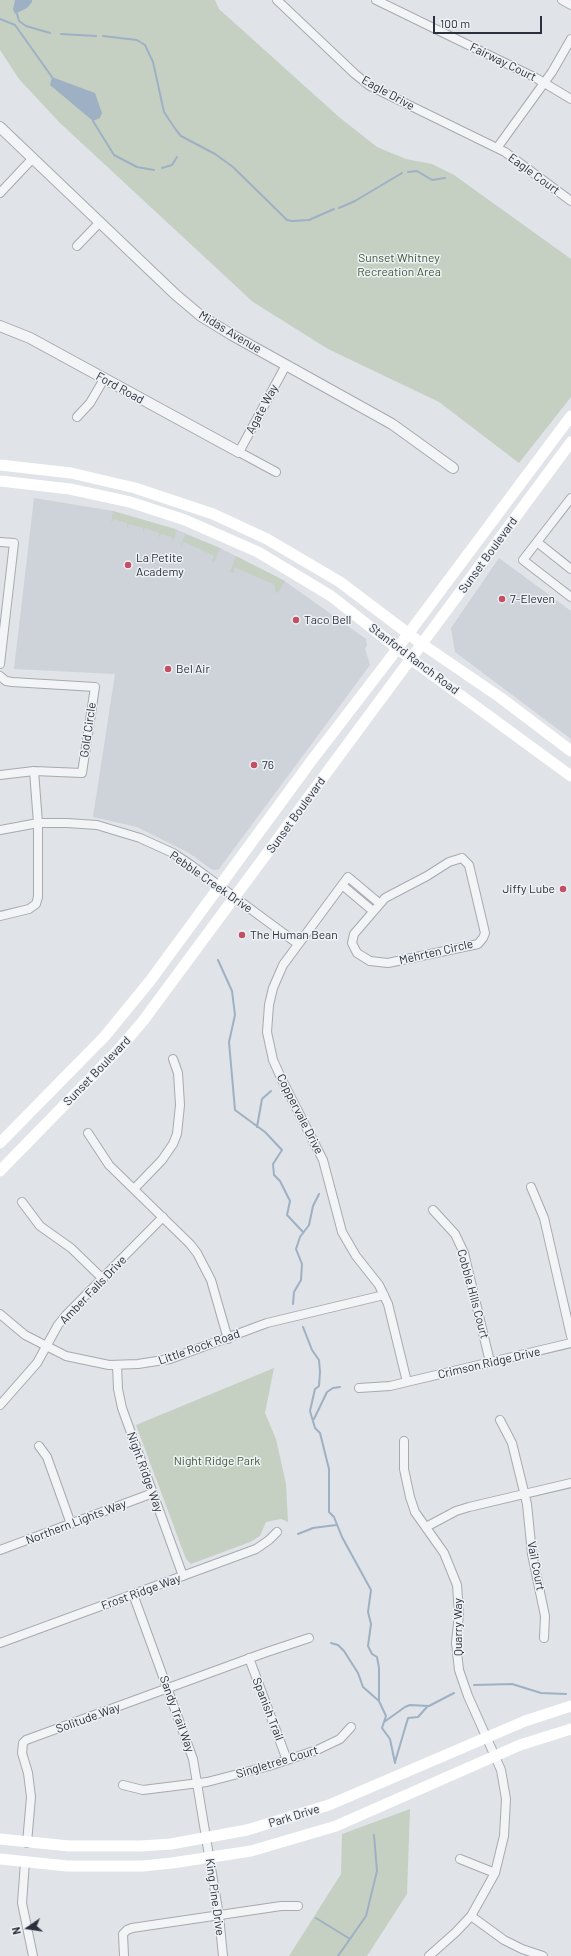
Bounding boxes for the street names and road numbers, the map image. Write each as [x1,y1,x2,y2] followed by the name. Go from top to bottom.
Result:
[467,40,539,84] street label: Fairway Court
[359,73,417,113] street label: Eagle Drive
[505,150,563,198] street label: Eagle Court
[196,308,264,356] street label: Midas Avenue
[93,369,147,407] street label: Ford Road
[243,382,281,436] street label: Agate Way
[455,514,521,596] street label: Sunset Boulevard
[366,620,462,698] street label: Stanford Ranch Road
[77,701,99,759] street label: Gold Circle
[263,774,329,856] street label: Sunset Boulevard
[167,848,255,916] street label: Pebble Creek Drive
[398,936,474,968] street label: Mehrten Circle
[60,1033,134,1109] street label: Sunset Boulevard
[274,1071,326,1157] street label: Coppervale Drive
[454,1248,492,1340] street label: Cobble Hills Court
[57,1253,129,1327] street label: Amber Falls Drive
[156,1326,242,1368] street label: Little Rock Road
[436,1344,542,1382] street label: Crimson Ridge Drive
[124,1430,166,1514] street label: Night Ridge Way
[24,1496,128,1548] street label: Northern Lights Way
[524,1540,548,1592] street label: Vail Court
[99,1571,183,1613] street label: Frost Ridge Way
[451,1598,465,1656] street label: Quarry Way
[156,1674,198,1754] street label: Sandy Trail Way
[249,1675,287,1743] street label: Spanish Trail
[54,1700,122,1736] street label: Solitude Way
[234,1743,320,1781] street label: Singletree Court
[267,1801,321,1831] street label: Park Drive
[202,1857,228,1937] street label: King Pine Drive

